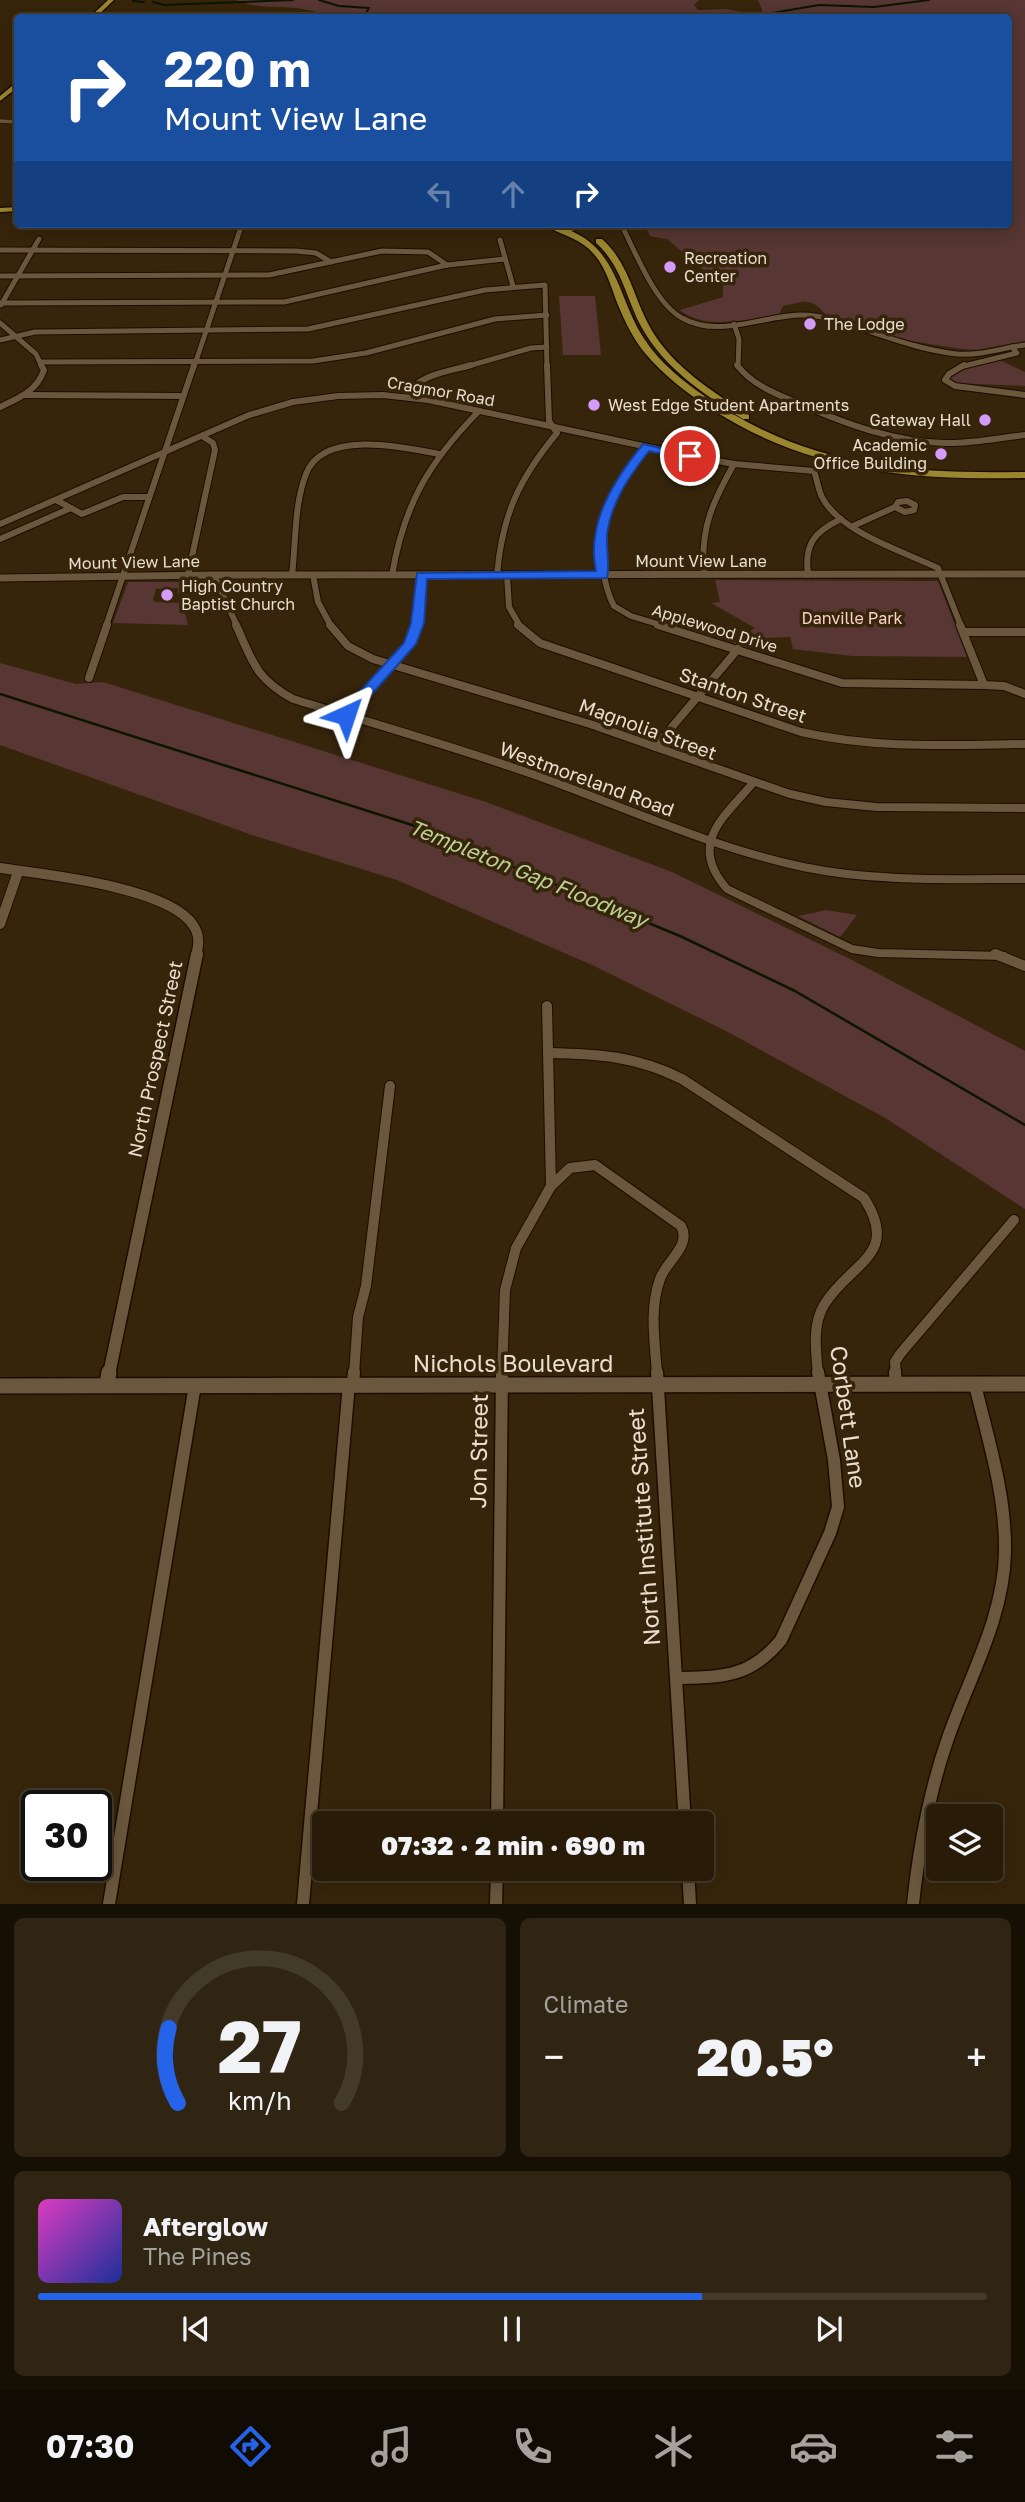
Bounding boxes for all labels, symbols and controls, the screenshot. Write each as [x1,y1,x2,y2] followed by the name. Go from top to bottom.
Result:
[164,39,311,98] text: 220 m
[49,42,140,133] icon: right
[164,99,427,137] text: Mount View Lane
[421,175,459,213] icon: left
[494,175,532,213] icon: ahead
[567,175,605,213] icon: right
[684,248,767,286] place label: Recreation Center
[662,259,678,275] marker: Recreation Center
[824,314,905,334] place label: The Lodge
[802,316,818,332] marker: The Lodge
[386,372,496,410] street label: Cragmor Road
[608,395,849,415] place label: West Edge Student Apartments
[586,397,602,413] marker: West Edge Student Apartments
[870,410,971,430] place label: Gateway Hall
[977,412,993,428] marker: Gateway Hall
[660,426,720,486] pin
[814,435,927,473] place label: Academic Office Building
[671,437,709,475] icon: arrive
[933,446,949,462] marker: Academic Office Building
[68,551,200,573] street label: Mount View Lane
[635,551,767,571] street label: Mount View Lane
[181,576,295,614] place label: High Country Baptist Church
[159,587,175,603] marker: High Country Baptist Church
[650,599,780,657] street label: Applewood Drive
[801,608,903,628] park label: Danville Park
[676,662,810,727] street label: Stanton Street
[309,678,383,752] position arrow
[576,693,720,764] street label: Magnolia Street
[497,736,678,821] street label: Westmoreland Road
[406,813,654,934] water label: Templeton Gap Floodway
[122,958,187,1159] street label: North Prospect Street
[825,1344,873,1490] street label: Corbett Lane
[413,1349,613,1377] street label: Nichols Boulevard
[463,1393,493,1508] street label: Jon Street
[621,1407,665,1647] street label: North Institute Street
[21,1790,112,1881] speed limit sign: 30
[926,1804,1003,1881] map controls
[926,1804,1003,1881] button: layers
[381,1830,645,1861] text: 07:32 · 2 min · 690 m
[544,1990,628,2018] text: Climate
[218,2003,302,2090] text: 27
[697,2025,834,2087] text: 20.5°
[544,2034,564,2079] text: −
[966,2034,987,2079] text: +
[228,2085,292,2116] text: km/h
[143,2211,268,2242] text: Afterglow
[143,2242,251,2270] text: The Pines
[177,2310,215,2348] icon: previous
[493,2310,531,2348] icon: pause
[810,2310,848,2348] icon: next
[226,2422,275,2471] icon: directions
[367,2422,416,2471] icon: music
[508,2422,557,2471] icon: phone
[649,2422,698,2471] icon: climate
[789,2422,838,2471] icon: car
[930,2422,979,2471] icon: filters
[46,2427,135,2465] text: 07:30

